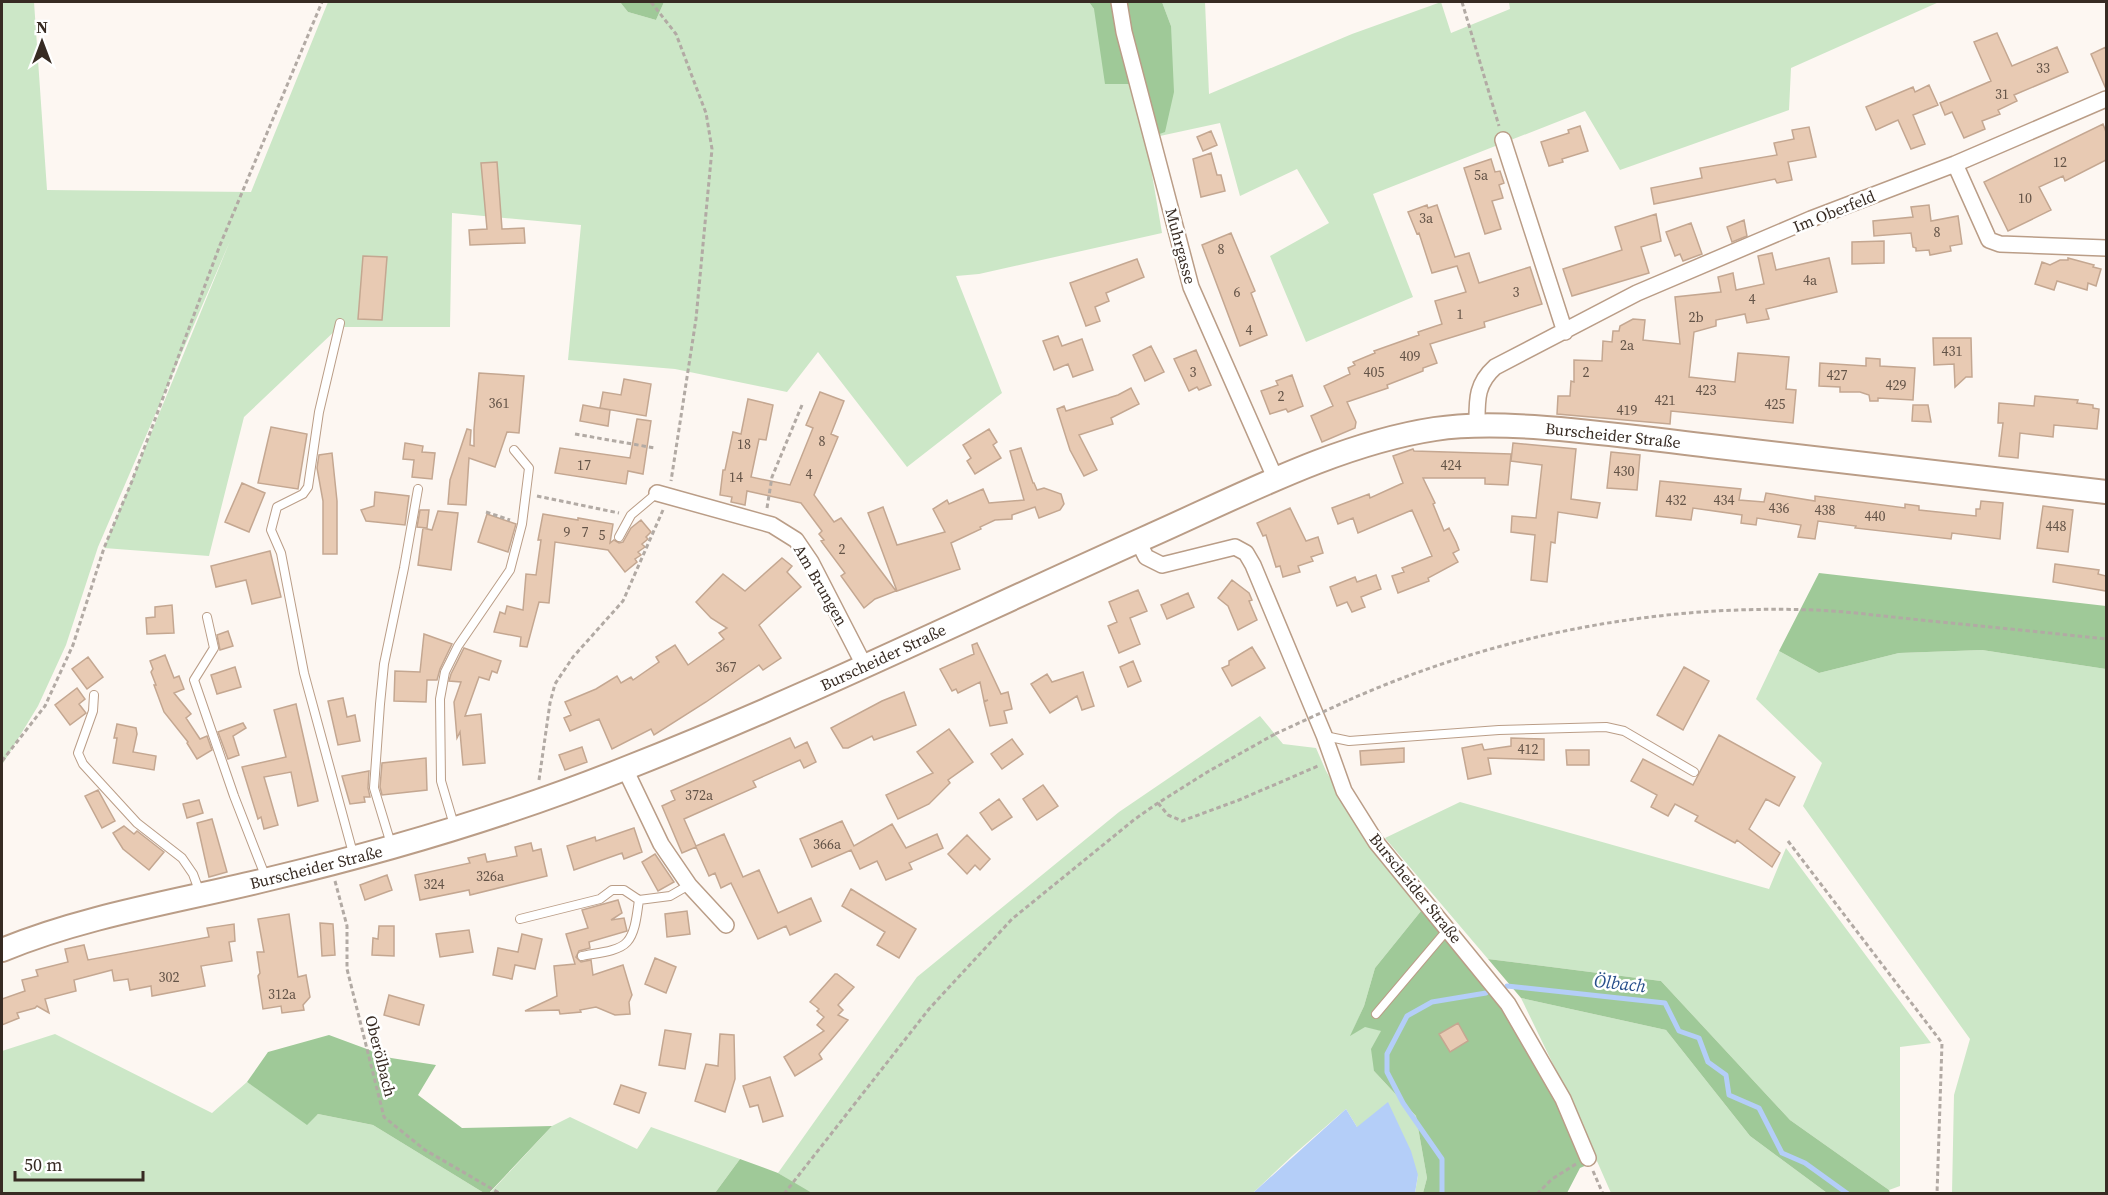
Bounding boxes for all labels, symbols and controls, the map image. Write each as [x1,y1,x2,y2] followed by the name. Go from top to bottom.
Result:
[12,12,72,72] north arrow
[36,16,48,38] text: N
[2036,58,2050,78] house number: 33
[1995,84,2009,104] house number: 31
[2053,152,2067,172] house number: 12
[1474,165,1489,185] house number: 5a
[1790,185,1878,237] street label: Im Oberfeld
[2018,188,2032,208] house number: 10
[1160,206,1202,286] street label: Muhrgasse
[1419,208,1434,228] house number: 3a
[1934,222,1941,242] house number: 8
[1218,239,1225,259] house number: 8
[1803,270,1818,290] house number: 4a
[1234,282,1241,302] house number: 6
[1513,282,1520,302] house number: 3
[1749,289,1756,309] house number: 4
[1457,304,1464,324] house number: 1
[1688,307,1704,327] house number: 2b
[1246,320,1253,340] house number: 4
[1620,335,1635,355] house number: 2a
[1942,341,1963,361] house number: 431
[1400,346,1421,366] house number: 409
[1190,362,1197,382] house number: 3
[1364,362,1385,382] house number: 405
[1583,362,1590,382] house number: 2
[1827,365,1848,385] house number: 427
[1886,375,1907,395] house number: 429
[1696,380,1717,400] house number: 423
[1278,386,1285,406] house number: 2
[1655,390,1676,410] house number: 421
[489,393,510,413] house number: 361
[1765,394,1786,414] house number: 425
[1617,400,1638,420] house number: 419
[1544,417,1682,453] street label: Burscheider Straße
[819,431,826,451] house number: 8
[737,434,751,454] house number: 18
[577,455,591,475] house number: 17
[1441,455,1462,475] house number: 424
[1614,461,1635,481] house number: 430
[806,464,813,484] house number: 4
[729,467,743,487] house number: 14
[1666,490,1687,510] house number: 432
[1714,490,1735,510] house number: 434
[1769,498,1790,518] house number: 436
[1815,500,1836,520] house number: 438
[1865,506,1886,526] house number: 440
[2046,516,2067,536] house number: 448
[564,522,571,542] house number: 9
[582,522,589,542] house number: 7
[599,525,606,545] house number: 5
[839,539,846,559] house number: 2
[789,540,853,630] street label: Am Brungen
[817,618,949,696] street label: Burscheider Straße
[716,657,737,677] house number: 367
[1518,739,1539,759] house number: 412
[685,785,714,805] house number: 372a
[1365,828,1467,948] street label: Burscheider Straße
[813,834,842,854] house number: 366a
[247,840,385,894] street label: Burscheider Straße
[476,866,505,886] house number: 326a
[424,874,445,894] house number: 324
[159,967,180,987] house number: 302
[1593,968,1647,998] water label: Ölbach
[268,984,297,1004] house number: 312a
[360,1013,402,1099] street label: Oberölbach
[15,1144,142,1182] scale bar
[24,1152,62,1177] text: 50 m

